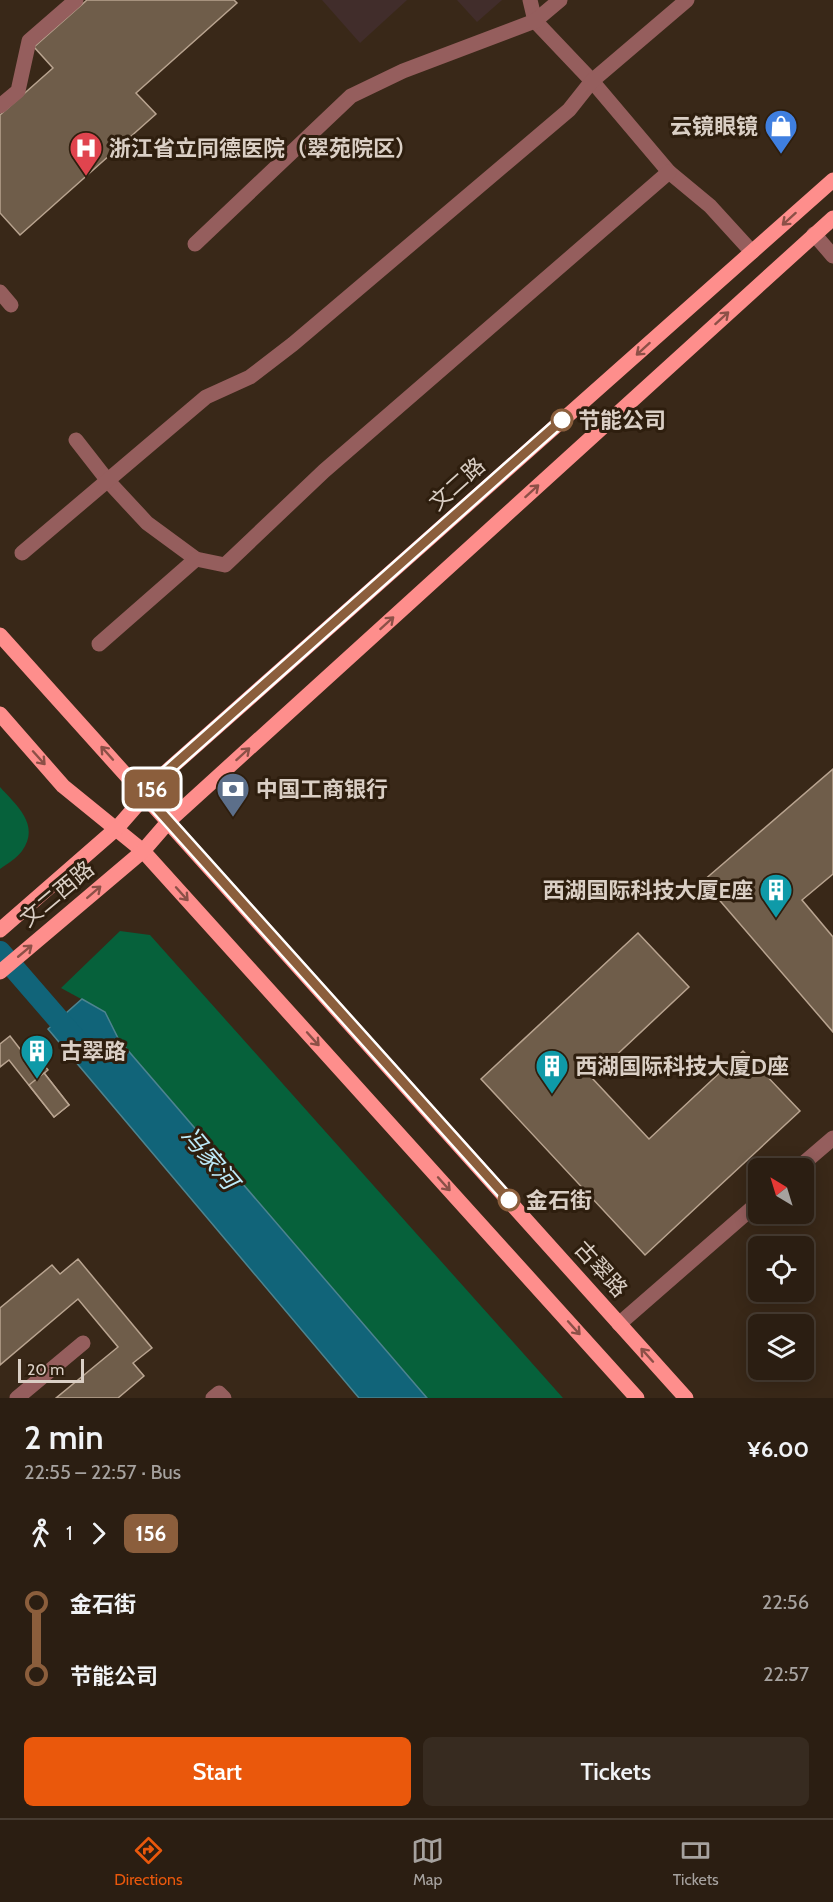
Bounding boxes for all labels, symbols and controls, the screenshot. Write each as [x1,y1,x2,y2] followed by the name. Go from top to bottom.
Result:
[763,108,799,155] shop icon: 云镜眼镜
[670,113,758,140] place label: 云镜眼镜
[68,130,104,177] hospital icon: 浙江省立同德医院（翠苑院区）
[109,135,417,162] place label: 浙江省立同德医院（翠苑院区）
[782,212,797,226] one-way arrow
[715,311,730,325] one-way arrow
[635,342,651,355] one-way arrow
[578,407,666,434] place label: 节能公司
[551,409,573,431] marker: 节能公司
[423,452,491,516] street label: 文二路
[524,484,539,498] one-way arrow
[380,615,395,630] one-way arrow
[100,746,114,761] one-way arrow
[235,747,250,761] one-way arrow
[32,750,46,765] one-way arrow
[118,770,186,808] line badge: 156
[215,771,251,818] bank icon: 中国工商银行
[256,776,388,803] place label: 中国工商银行
[137,777,167,802] text: 156
[15,855,99,933] street label: 文二西路
[758,872,794,919] building icon: 西湖国际科技大厦E座
[543,877,753,904] place label: 西湖国际科技大厦E座
[86,886,102,899] one-way arrow
[175,886,189,901] one-way arrow
[17,945,33,958] one-way arrow
[306,1031,320,1046] one-way arrow
[19,1033,55,1080] building icon: 古翠路
[60,1038,126,1065] place label: 古翠路
[534,1048,570,1095] building icon: 西湖国际科技大厦D座
[575,1053,789,1080] place label: 西湖国际科技大厦D座
[176,1121,247,1198] water label: 冯家河
[748,1158,814,1224] north arrow
[748,1158,814,1380] map controls
[437,1176,451,1191] one-way arrow
[526,1187,592,1214] place label: 金石街
[498,1189,520,1211] marker: 金石街
[569,1235,633,1303] street label: 古翠路
[748,1236,814,1302] button: locate
[748,1314,814,1380] button: layers
[567,1321,581,1336] one-way arrow
[640,1347,654,1362] one-way arrow
[18,1356,84,1384] scale bar
[27,1360,64,1379] text: 20 m
[24,1417,103,1457] text: 2 min
[748,1436,809,1463] text: ¥6.00
[24,1460,181,1484] text: 22:55 – 22:57 · Bus
[24,1517,57,1550] icon: walk
[82,1517,115,1550] icon: forward
[66,1521,73,1545] text: 1
[136,1521,166,1546] text: 156
[762,1590,809,1614] text: 22:56
[70,1591,136,1618] text: 金石街
[763,1662,809,1686] text: 22:57
[70,1663,158,1690] text: 节能公司
[24,1737,411,1806] button: Start
[423,1737,809,1806] button: Tickets
[114,1834,183,1889] tab: Directions
[411,1834,444,1889] tab: Map
[673,1834,719,1889] tab: Tickets

